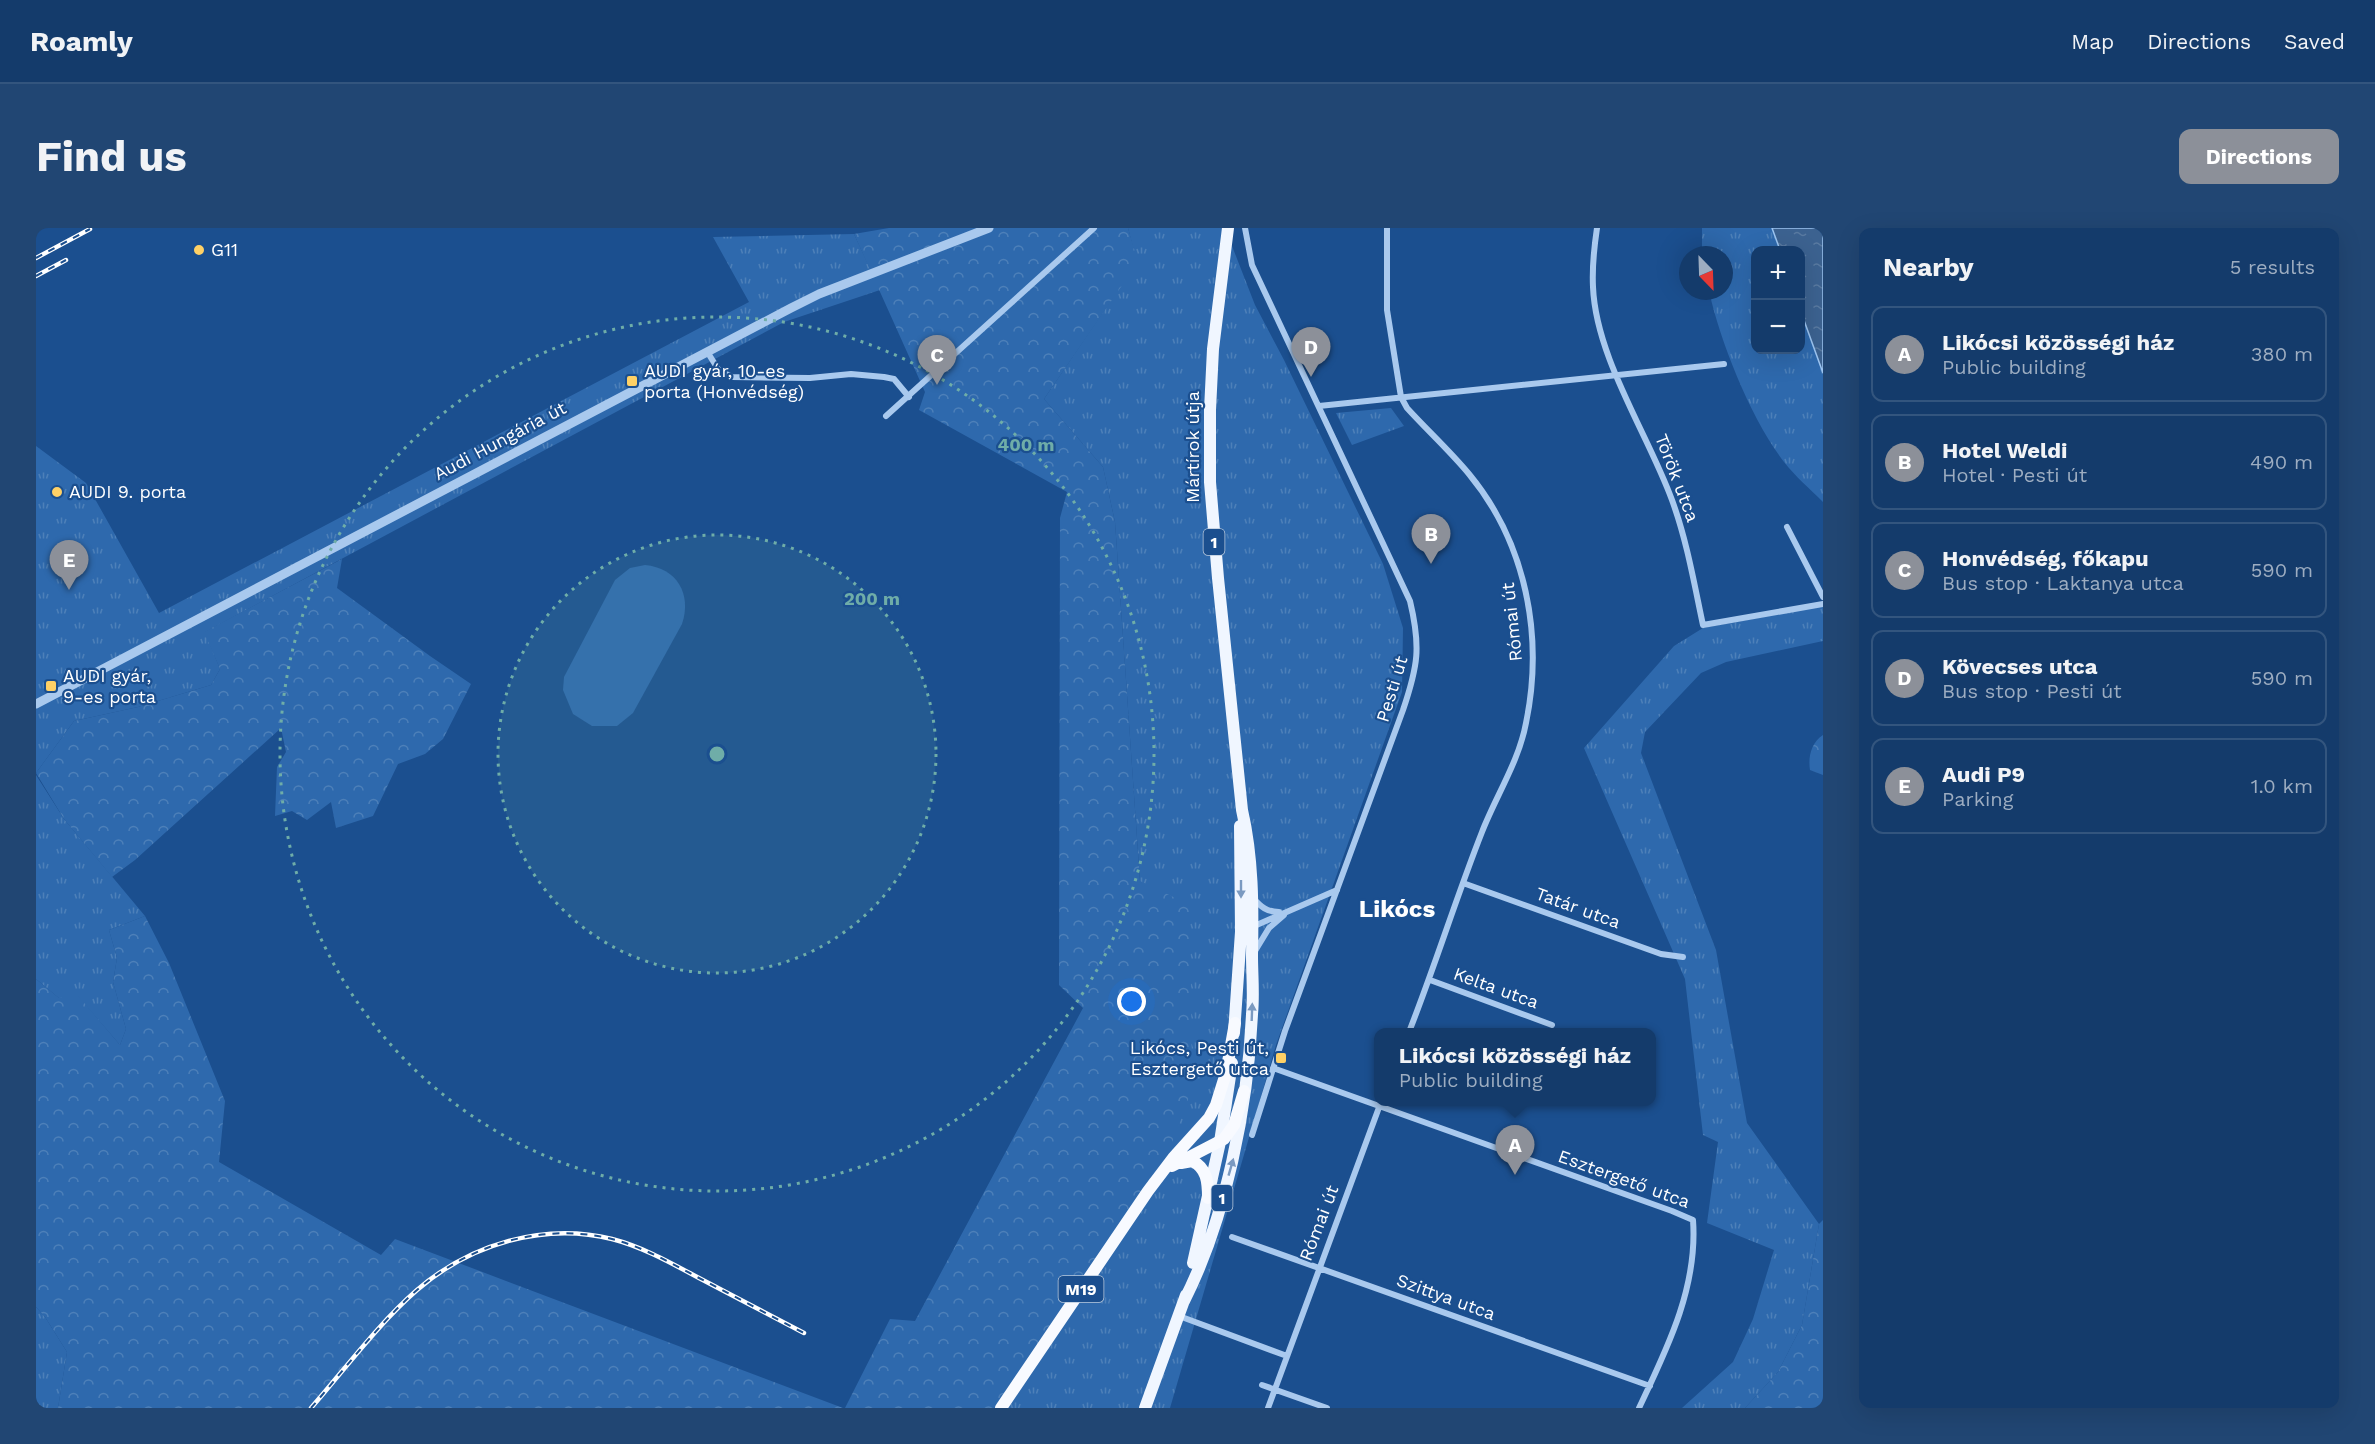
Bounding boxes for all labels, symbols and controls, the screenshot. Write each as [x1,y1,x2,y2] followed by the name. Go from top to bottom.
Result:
[30,25,133,58] text: Roamly
[2071,29,2114,54] text: Map
[2147,29,2251,54] text: Directions
[2284,29,2345,54] text: Saved
[2179,129,2339,184] button: Directions
[36,132,187,181] text: Find us
[211,239,238,260] place label: G11
[192,243,206,257] marker: G11
[1679,246,1733,300] north arrow
[1751,246,1805,354] map controls
[1751,246,1805,300] button: +
[1883,252,1974,282] text: Nearby
[2230,255,2315,279] text: 5 results
[1751,300,1805,354] button: −
[1292,328,1330,377] pin: D
[1942,330,2174,355] text: Likócsi közösségi ház
[918,336,956,385] pin: C
[1898,342,1911,366] text: A
[2251,342,2313,366] text: 380 m
[1942,355,2086,379] text: Public building
[644,360,804,402] place label: AUDI gyár, 10-es porta (Honvédség)
[625,374,639,388] marker: AUDI gyár, 10-es porta (Honvédség)
[1182,391,1203,503] street label: Mártírok útja
[430,397,570,484] street label: Audi Hungária út
[1651,431,1704,525] street label: Török utca
[998,434,1054,455] text: 400 m
[1942,438,2067,463] text: Hotel Weldi
[1898,450,1911,474] text: B
[2250,450,2313,474] text: 490 m
[1942,463,2087,487] text: Hotel · Pesti út
[69,481,186,502] place label: AUDI 9. porta
[50,485,64,499] marker: AUDI 9. porta
[1412,514,1450,564] pin: B
[1204,529,1224,555] road number: 1
[50,540,88,590] pin: E
[1942,546,2149,571] text: Honvédség, főkapu
[1898,558,1911,582] text: C
[2251,558,2313,582] text: 590 m
[1942,571,2184,595] text: Bus stop · Laktanya utca
[1497,581,1526,663] street label: Római út
[844,588,900,609] text: 200 m
[1372,653,1412,724] street label: Pesti út
[1942,654,2098,679] text: Kövecses utca
[63,665,156,707] place label: AUDI gyár, 9-es porta
[1897,666,1912,690] text: D
[2251,666,2313,690] text: 590 m
[44,679,58,693] marker: AUDI gyár, 9-es porta
[1942,679,2122,703] text: Bus stop · Pesti út
[707,744,727,764] centre of rings
[1942,762,2025,787] text: Audi P9
[1898,774,1911,798] text: E
[2251,774,2313,798] text: 1.0 km
[1942,787,2013,811] text: Parking
[1236,880,1246,899] one-way arrow
[1533,883,1623,933] street label: Tatár utca
[1359,895,1435,923] district label: Likócs
[1451,962,1542,1013] street label: Kelta utca
[1117,987,1146,1016] your location
[1248,1002,1257,1021] one-way arrow
[1374,1028,1656,1106] popup
[1130,1037,1269,1079] place label: Likócs, Pesti út, Esztergető utca
[1399,1043,1631,1068] text: Likócsi közösségi ház
[1274,1051,1288,1065] marker: Likócs, Pesti út, Esztergető utca
[1399,1068,1543,1092] text: Public building
[1496,1126,1534,1175] pin: A
[1556,1145,1693,1212] street label: Esztergető utca
[1227,1158,1236,1176] one-way arrow
[1295,1182,1343,1264] street label: Római út
[1212,1185,1232,1211] road number: 1
[1394,1269,1498,1324] street label: Szittya utca
[1058,1276,1104,1302] road number: M19

